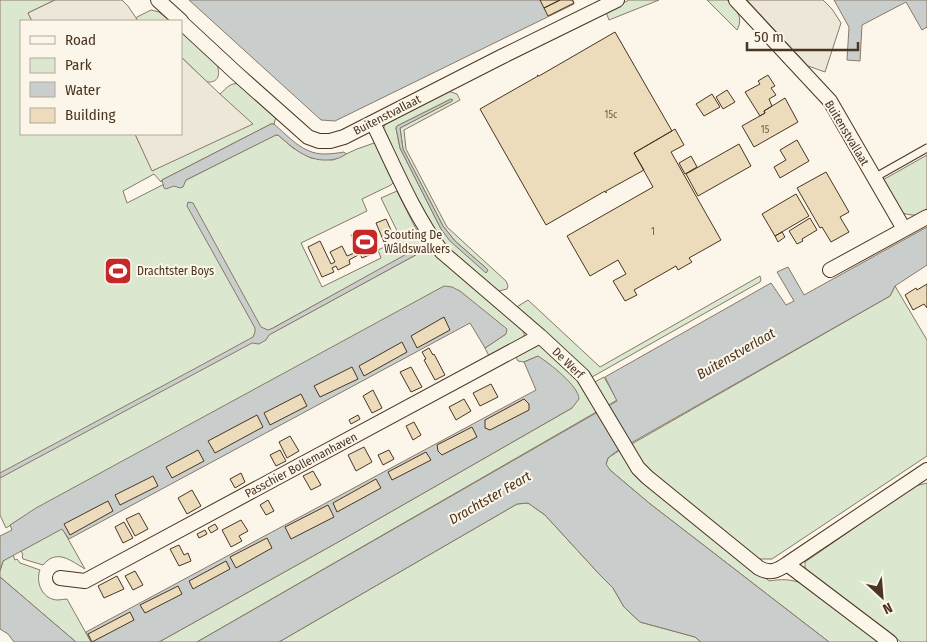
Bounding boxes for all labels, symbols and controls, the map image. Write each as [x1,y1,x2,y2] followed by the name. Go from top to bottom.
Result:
[20,20,182,135] legend
[747,20,858,52] scale bar
[754,28,784,46] text: 50 m
[65,31,96,49] text: Road
[65,56,92,74] text: Park
[65,81,101,99] text: Water
[351,92,423,138] street label: Buitenstvallaat
[822,98,872,168] street label: Buitenstvallaat
[65,106,116,124] text: Building
[605,109,618,121] house number: 15c
[761,124,770,136] house number: 15
[651,226,655,238] house number: 1
[350,227,380,257] sports icon: Scouting De Wâldswalkers
[384,228,450,256] place label: Scouting De Wâldswalkers
[103,256,133,286] sports icon: Drachtster Boys
[137,264,214,278] place label: Drachtster Boys
[694,325,778,383] water label: Buitenstverlaat
[549,345,588,382] street label: De Werf
[242,429,360,501] street label: Passchier Bollemanhaven
[446,468,534,528] water label: Drachtster Feart
[857,572,907,622] north arrow
[880,599,895,618] text: N

